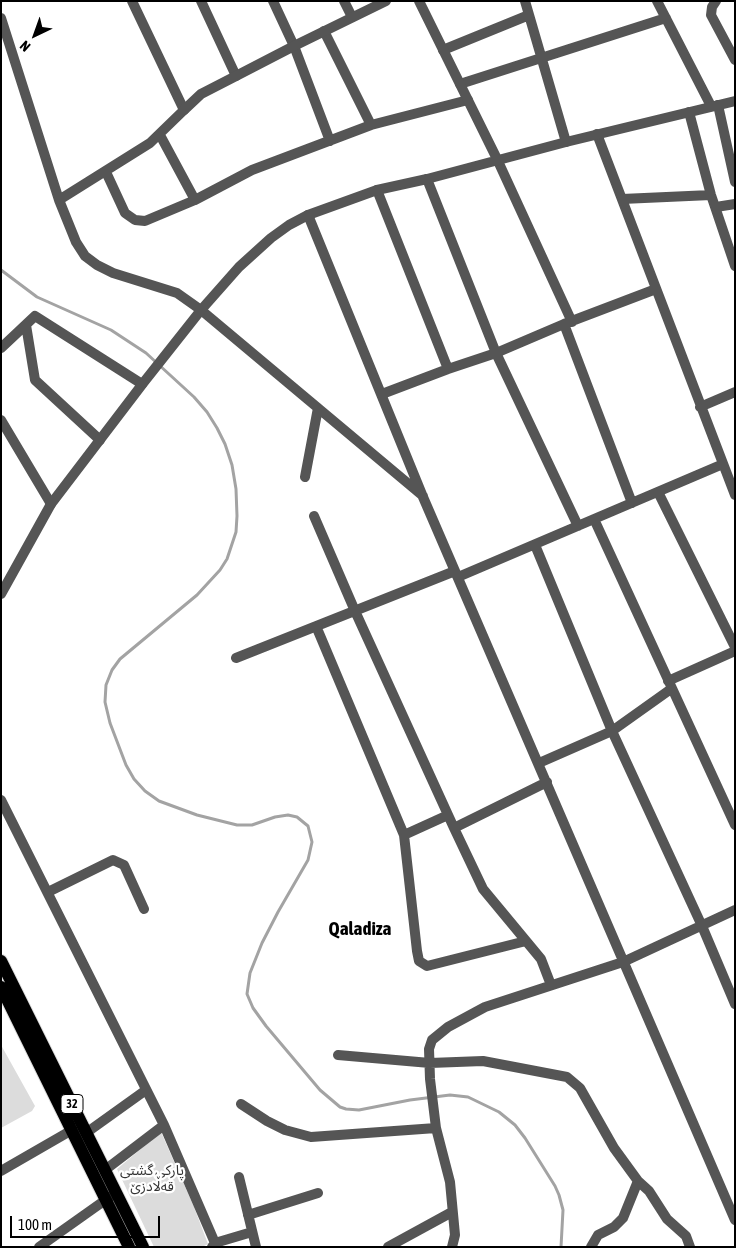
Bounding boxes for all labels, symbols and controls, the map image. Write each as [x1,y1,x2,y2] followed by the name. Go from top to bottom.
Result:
[10,10,60,60] north arrow
[17,37,33,55] text: N
[329,918,391,940] district label: Qaladiza
[61,1094,83,1114] road number: 32
[120,1163,184,1196] park label: پارکی گشتی قەڵادزێ
[12,1206,162,1238] scale bar
[18,1216,52,1233] text: 100 m

